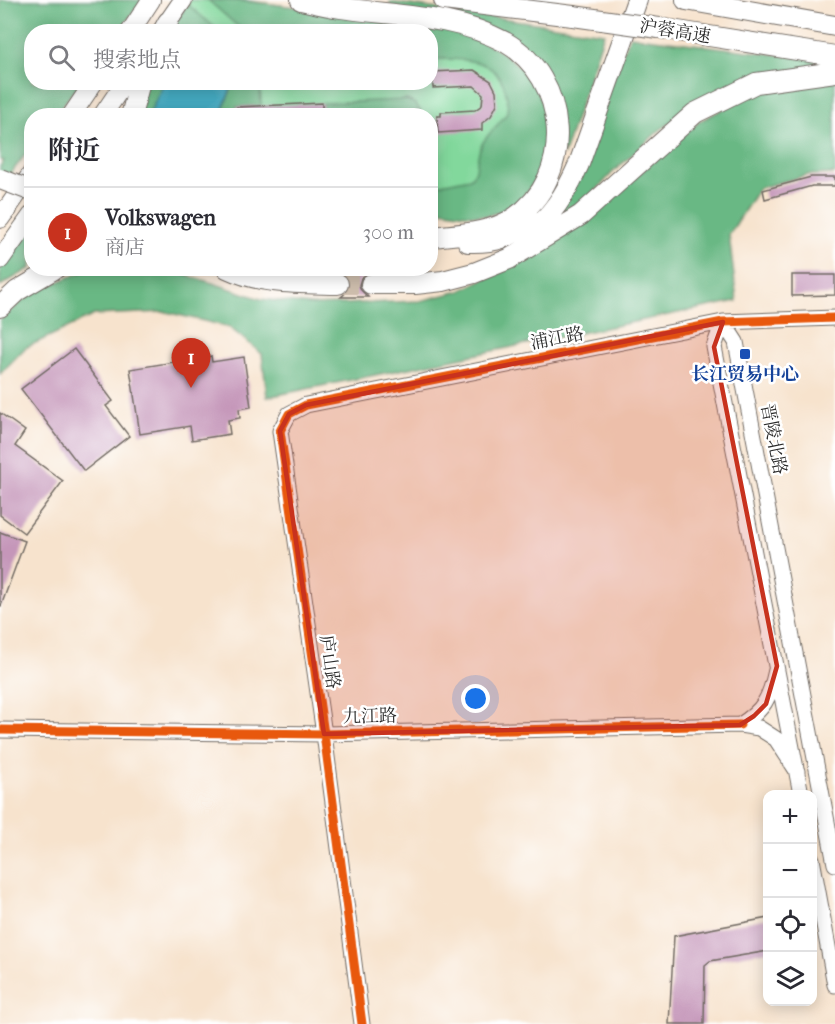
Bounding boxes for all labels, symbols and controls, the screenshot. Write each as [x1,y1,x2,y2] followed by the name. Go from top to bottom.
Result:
[638,15,712,47] street label: 沪蓉高速
[24,24,438,90] search box
[45,41,78,74] icon: search
[93,47,181,73] text: 搜索地点
[48,135,100,166] text: 附近
[105,205,216,231] text: Volkswagen
[64,221,71,244] text: 1
[363,221,414,244] text: 300 m
[105,236,145,259] text: 商店
[529,323,586,354] street label: 浦江路
[172,338,210,388] pin: 1
[738,347,752,361] marker: 长江贸易中心
[691,364,799,385] place label: 长江贸易中心
[756,402,791,476] street label: 晋陵北路
[315,634,344,690] street label: 庐山路
[461,684,490,713] your location
[343,706,397,727] street label: 九江路
[763,790,817,1006] map controls
[763,790,817,844] button: +
[763,844,817,898] button: −
[763,898,817,952] button: locate
[763,952,817,1006] button: layers

